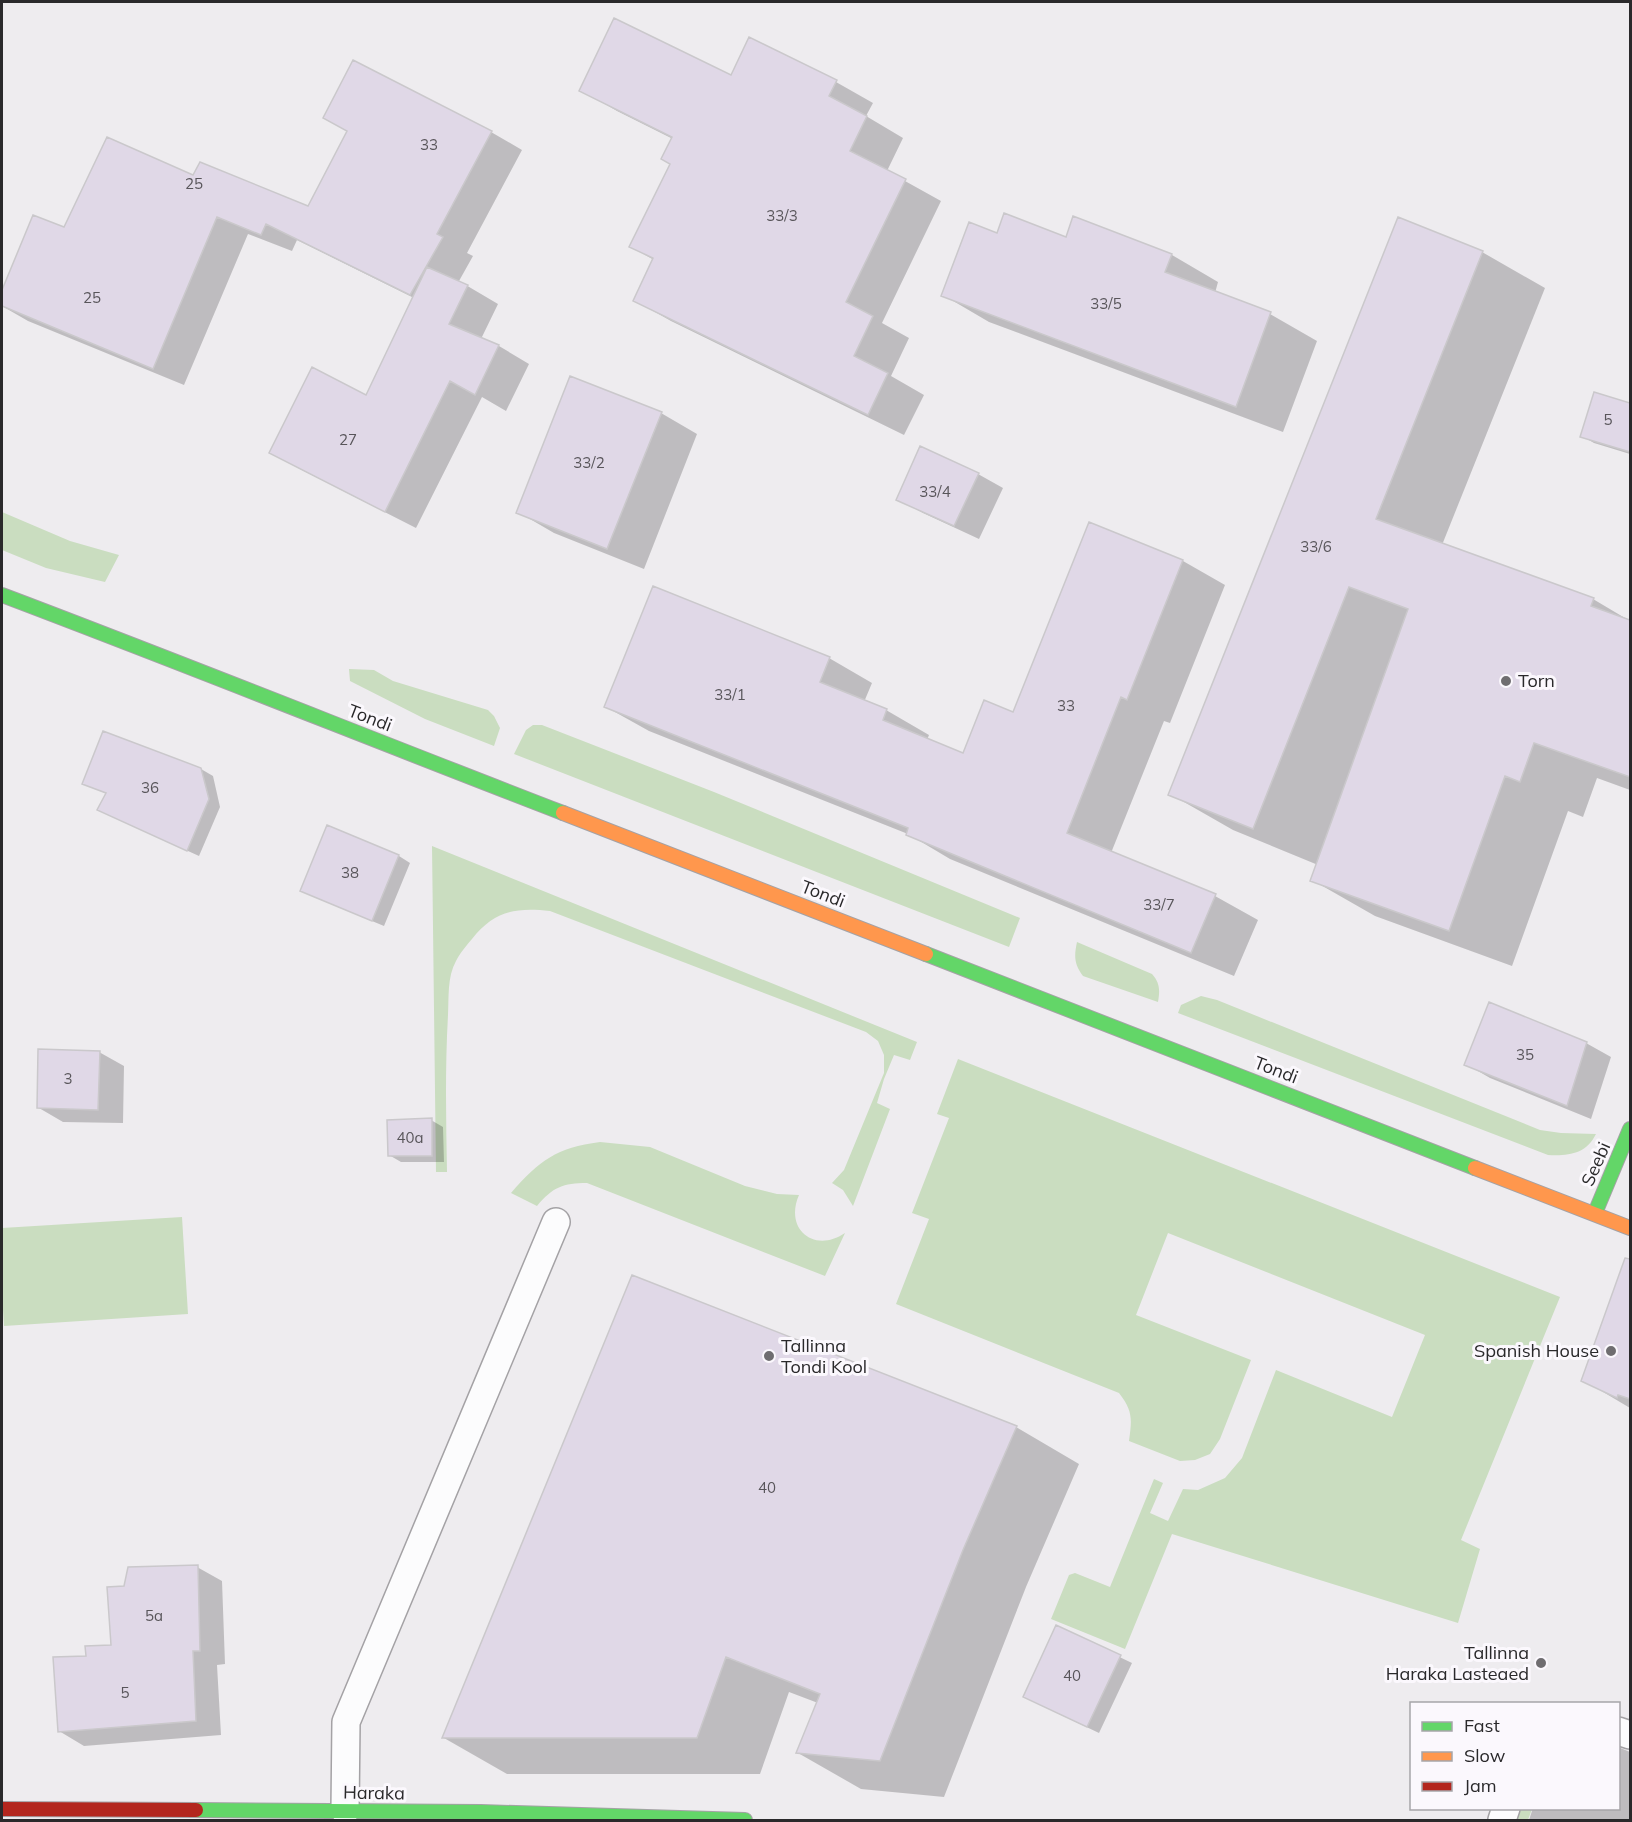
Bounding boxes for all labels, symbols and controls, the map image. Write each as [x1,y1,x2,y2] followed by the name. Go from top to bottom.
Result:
[420,135,438,154] house number: 33
[185,174,203,193] house number: 25
[766,206,798,225] house number: 33/3
[83,288,101,307] house number: 25
[1090,294,1122,313] house number: 33/5
[1603,410,1613,429] house number: 5
[339,430,357,449] house number: 27
[573,453,605,472] house number: 33/2
[919,482,951,501] house number: 33/4
[1300,537,1332,556] house number: 33/6
[1518,669,1555,692] place label: Torn
[1499,674,1513,688] marker: Torn
[714,685,746,704] house number: 33/1
[1057,696,1075,715] house number: 33
[345,699,396,736] street label: Tondi
[141,778,159,797] house number: 36
[341,863,359,882] house number: 38
[798,875,849,912] street label: Tondi
[1143,895,1175,914] house number: 33/7
[1516,1045,1534,1064] house number: 35
[1251,1051,1302,1088] street label: Tondi
[63,1069,73,1088] house number: 3
[396,1128,424,1147] house number: 40a
[1576,1138,1615,1189] street label: Seebi
[781,1334,867,1378] place label: Tallinna Tondi Kool
[1474,1339,1599,1362] place label: Spanish House
[1604,1344,1618,1358] marker: Spanish House
[762,1349,776,1363] marker: Tallinna Tondi Kool
[758,1478,776,1497] house number: 40
[145,1606,163,1625] house number: 5a
[1386,1641,1529,1685] place label: Tallinna Haraka Lasteaed
[1534,1656,1548,1670] marker: Tallinna Haraka Lasteaed
[1063,1666,1081,1685] house number: 40
[120,1683,130,1702] house number: 5
[1410,1702,1620,1810] legend
[1464,1714,1500,1737] text: Fast
[1464,1744,1506,1767] text: Slow
[1464,1774,1497,1797] text: Jam
[343,1780,405,1805] street label: Haraka

